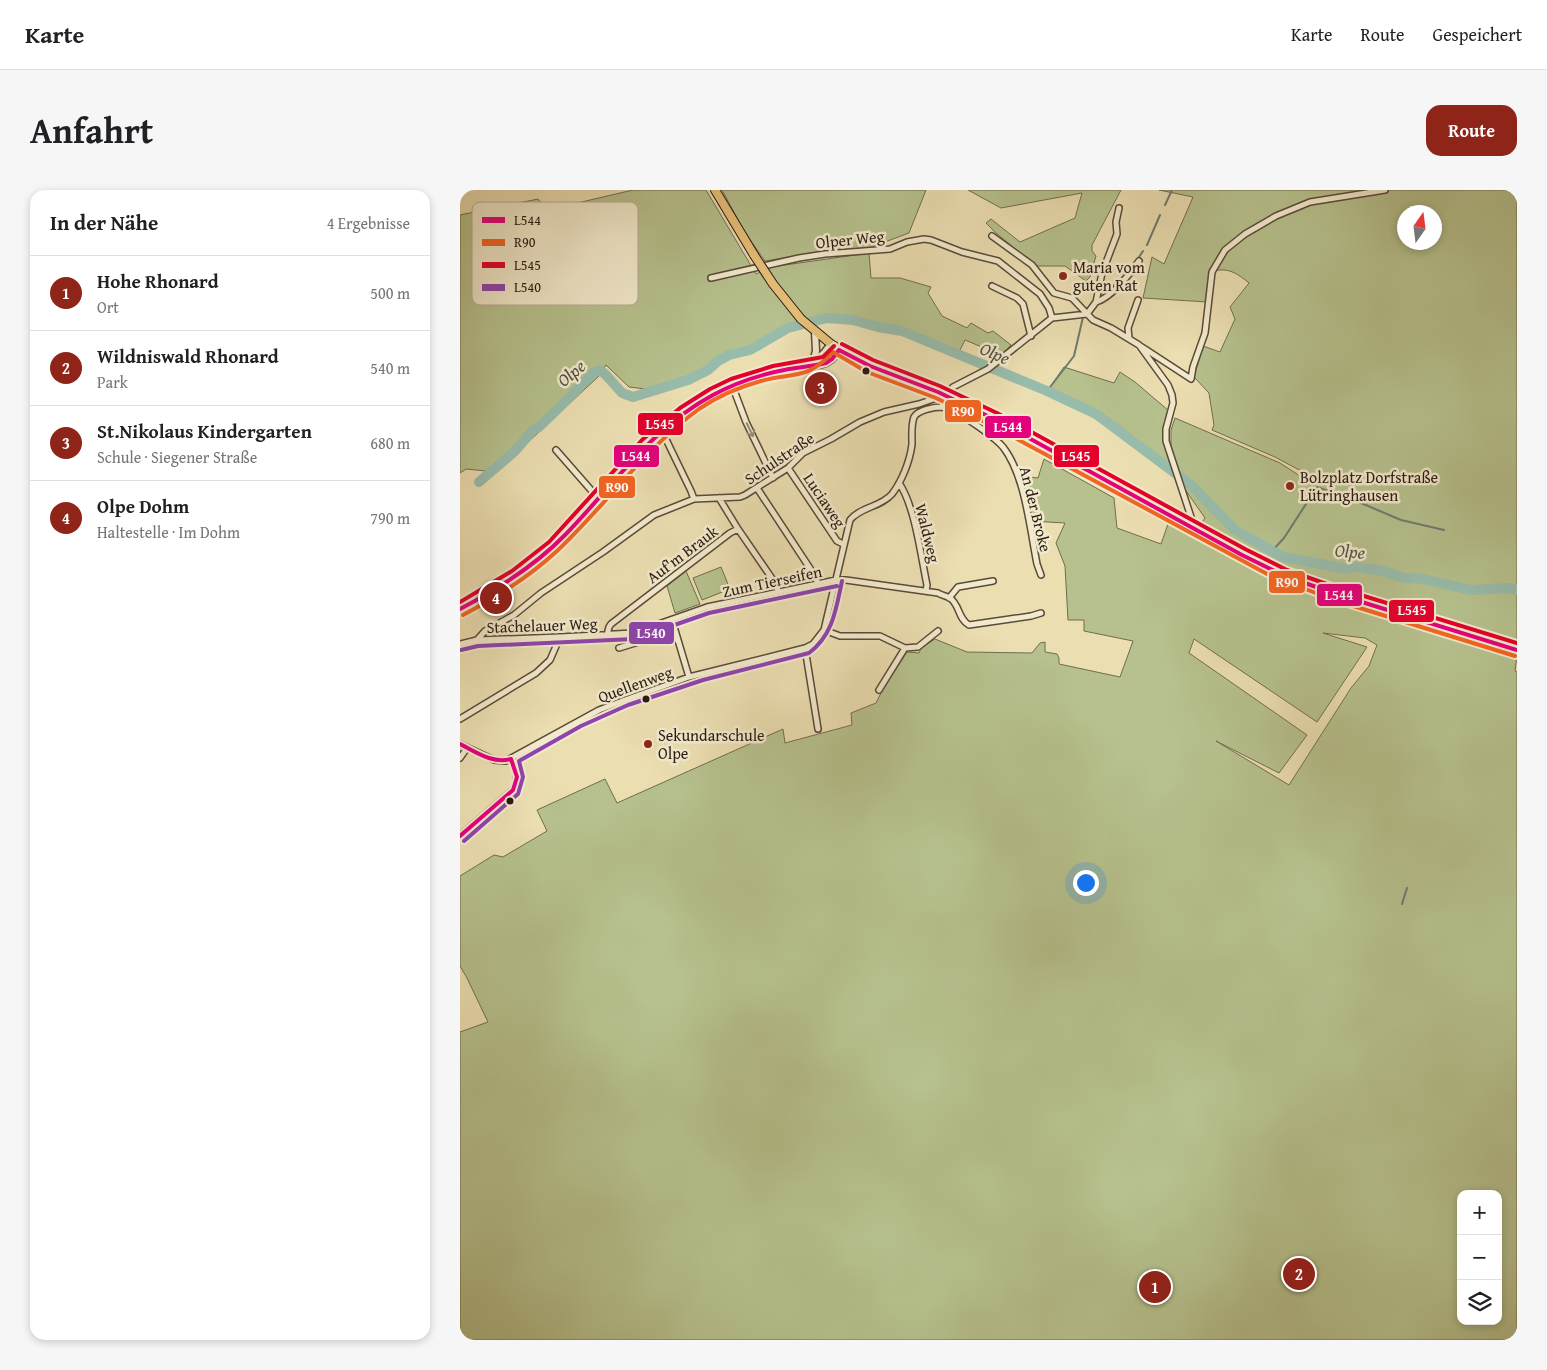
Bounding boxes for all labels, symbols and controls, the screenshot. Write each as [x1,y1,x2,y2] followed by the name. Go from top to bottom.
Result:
[25,17,84,52] text: Karte
[1291,21,1332,48] text: Karte
[1360,21,1405,48] text: Route
[1433,21,1522,48] text: Gespeichert
[30,105,153,156] text: Anfahrt
[1426,105,1517,156] button: Route
[472,202,638,305] legend
[1397,205,1442,250] north arrow
[50,207,158,238] text: In der Nähe
[514,210,541,230] text: L544
[327,211,410,235] text: 4 Ergebnisse
[814,223,886,255] street label: Olper Weg
[514,232,536,252] text: R90
[514,255,541,275] text: L545
[1073,255,1145,297] place label: Maria vom guten Rat
[97,267,219,295] text: Hohe Rhonard
[1057,270,1069,282] marker: Maria vom guten Rat
[514,277,541,297] text: L540
[62,281,70,305] text: 1
[370,281,410,305] text: 500 m
[97,295,119,319] text: Ort
[976,335,1014,371] water label: Olpe
[97,342,279,370] text: Wildniswald Rhonard
[551,353,591,393] water label: Olpe
[62,356,70,380] text: 2
[370,356,410,380] text: 540 m
[861,366,871,376] unlabelled marker
[805,369,837,407] pin: 3
[97,370,128,394] text: Park
[944,399,982,423] line badge: R90
[951,401,975,421] text: R90
[637,412,684,436] line badge: L545
[645,414,675,434] text: L545
[984,415,1032,439] line badge: L544
[97,417,312,445] text: St.Nikolaus Kindergarten
[993,417,1023,437] text: L544
[746,422,755,437] one-way arrow
[739,426,819,490] street label: Schulstraße
[62,431,70,455] text: 3
[370,431,410,455] text: 680 m
[613,444,660,468] line badge: L544
[1053,444,1100,468] line badge: L545
[97,445,257,469] text: Schule · Siegener Straße
[621,446,651,466] text: L544
[1061,446,1091,466] text: L545
[1014,464,1058,554] street label: An der Broke
[1300,465,1438,507] place label: Bolzplatz Dorfstraße Lütringhausen
[798,468,852,532] street label: Luciaweg
[598,475,636,499] line badge: R90
[605,477,629,497] text: R90
[1284,480,1296,492] marker: Bolzplatz Dorfstraße Lütringhausen
[97,492,189,520] text: Olpe Dohm
[909,501,947,565] street label: Waldweg
[62,506,70,530] text: 4
[370,506,410,530] text: 790 m
[641,519,723,589] street label: Auf'm Brauk
[97,520,240,544] text: Haltestelle · Im Dohm
[1334,536,1366,566] water label: Olpe
[720,559,824,603] street label: Zum Tierseifen
[1268,570,1306,594] line badge: R90
[1275,572,1299,592] text: R90
[480,579,512,617] pin: 4
[1316,583,1363,607] line badge: L544
[1324,585,1354,605] text: L544
[1388,599,1435,623] line badge: L545
[1397,600,1427,620] text: L545
[486,611,598,639] street label: Stachelauer Weg
[628,621,675,645] line badge: L540
[636,623,666,643] text: L540
[594,659,676,709] street label: Quellenweg
[641,694,651,704] unlabelled marker
[658,723,765,765] place label: Sekundarschule Olpe
[642,738,654,750] marker: Sekundarschule Olpe
[505,796,515,806] unlabelled marker
[1073,870,1099,896] your location
[1457,1190,1502,1325] map controls
[1457,1190,1502,1235] button: +
[1457,1235,1502,1280] button: −
[1283,1255,1315,1293] pin: 2
[1139,1268,1171,1306] pin: 1
[1457,1280,1502,1325] button: layers

